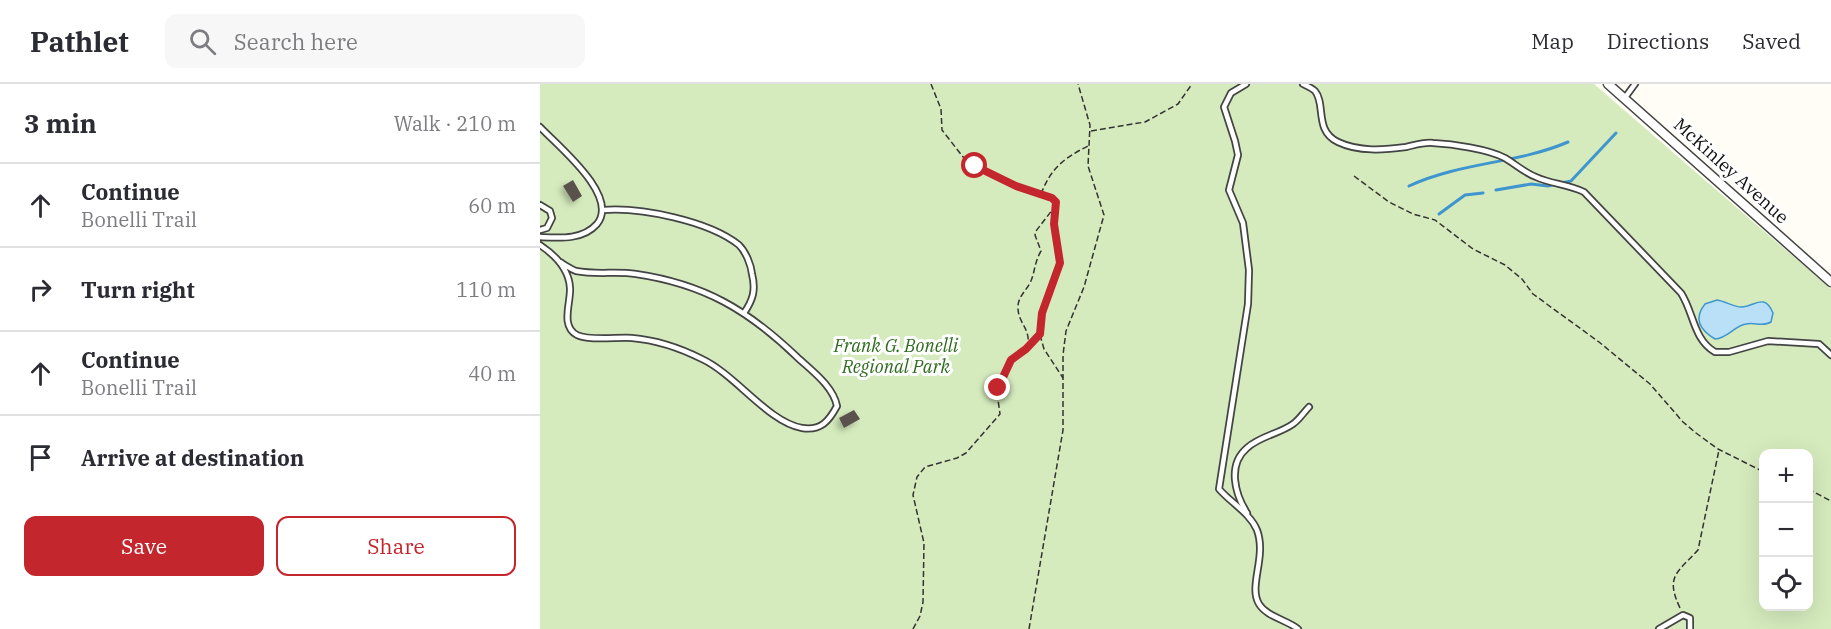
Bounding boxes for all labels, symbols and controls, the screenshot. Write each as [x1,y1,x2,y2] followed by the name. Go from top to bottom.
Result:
[165,14,585,68] search box
[30,23,129,60] text: Pathlet
[186,25,219,58] icon: search
[234,27,358,56] text: Search here
[1531,27,1574,55] text: Map
[1607,27,1709,55] text: Directions
[1742,27,1801,55] text: Saved
[24,106,97,140] text: 3 min
[394,110,516,137] text: Walk · 210 m
[1669,113,1794,228] street label: McKinley Avenue
[961,152,987,178] route start
[81,177,180,206] text: Continue
[24,189,57,222] icon: ahead
[468,192,516,219] text: 60 m
[81,206,197,233] text: Bonelli Trail
[24,273,57,306] icon: right
[81,275,195,304] text: Turn right
[456,276,516,303] text: 110 m
[833,334,959,378] park label: Frank G. Bonelli Regional Park
[81,345,180,374] text: Continue
[24,357,57,390] icon: ahead
[468,360,516,387] text: 40 m
[81,374,197,401] text: Bonelli Trail
[984,374,1010,400] route end
[24,441,57,474] icon: arrive
[81,443,304,472] text: Arrive at destination
[1759,449,1813,611] map controls
[1759,449,1813,503] button: +
[1759,503,1813,557] button: −
[24,516,264,576] button: Save
[276,516,516,576] button: Share
[1759,557,1813,611] button: locate

